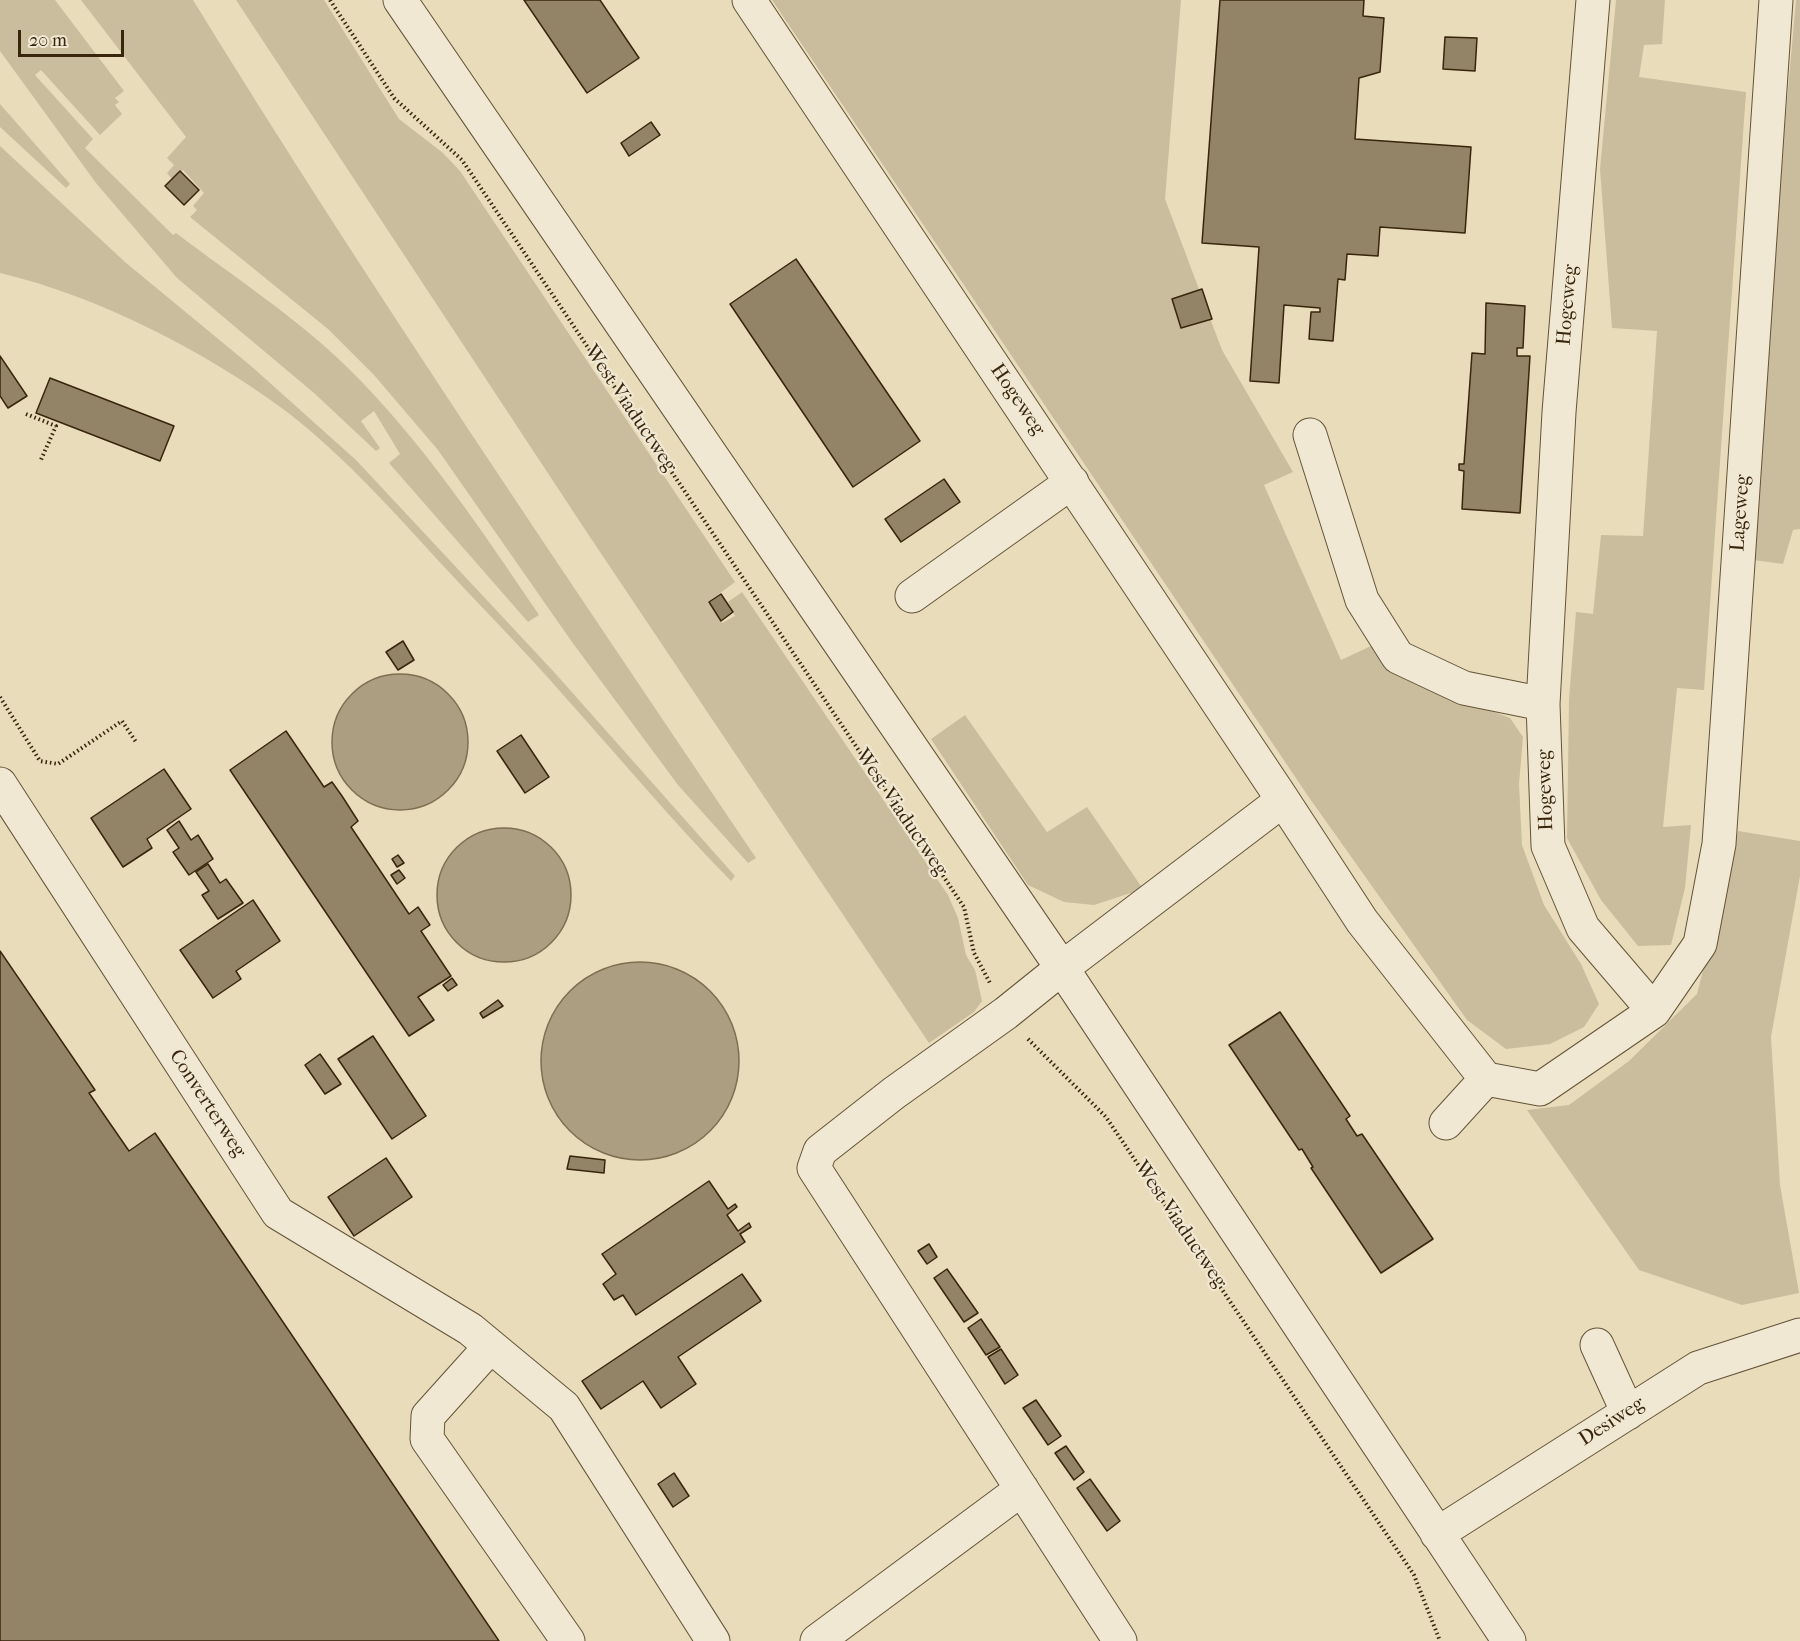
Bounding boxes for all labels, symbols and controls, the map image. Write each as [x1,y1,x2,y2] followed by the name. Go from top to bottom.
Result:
[21,18,128,56] scale bar
[29,30,67,51] text: 20 m
[1553,264,1583,346] street label: Hogeweg
[579,341,681,477] street label: West Viaductweg
[984,360,1050,440] street label: Hogeweg
[1726,474,1756,552] street label: Lageweg
[850,745,952,881] street label: West Viaductweg
[1533,749,1559,831] street label: Hogeweg
[163,1046,251,1162] street label: Converterweg
[1129,1157,1231,1293] street label: West Viaductweg
[1575,1392,1649,1452] street label: Desiweg

